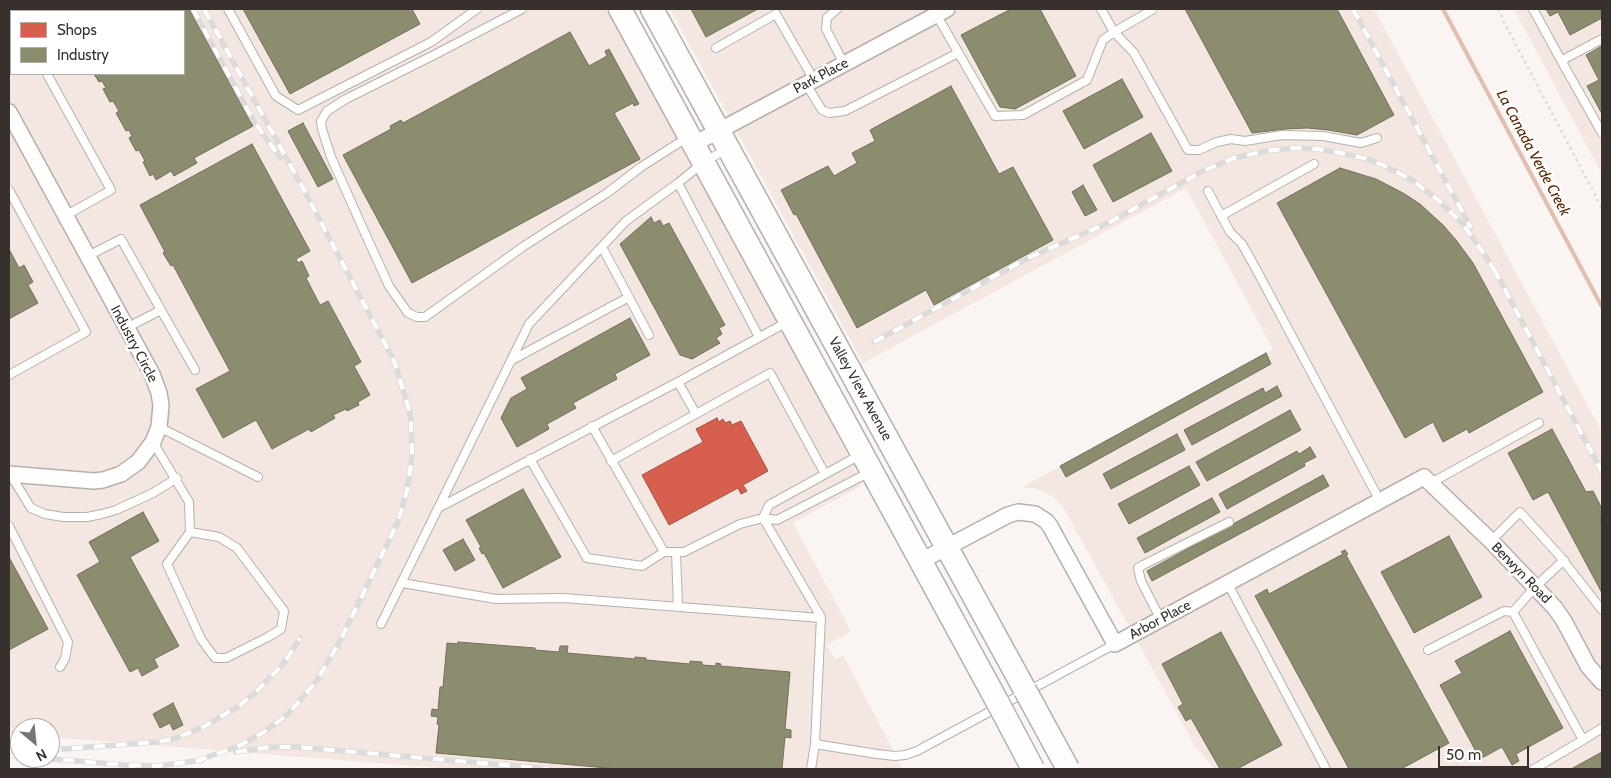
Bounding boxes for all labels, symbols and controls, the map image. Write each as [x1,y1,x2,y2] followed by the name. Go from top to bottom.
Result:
[10,10,185,75] legend
[57,21,97,39] text: Shops
[57,46,109,64] text: Industry
[791,55,851,97] street label: Park Place
[1492,87,1574,219] water label: La Canada Verde Creek
[107,303,161,385] street label: Industry Circle
[825,334,895,444] street label: Valley View Avenue
[1488,539,1554,607] street label: Berwyn Road
[1126,597,1194,643] street label: Arbor Place
[10,718,60,768] north arrow
[1441,736,1532,768] scale bar
[33,745,50,766] text: N
[1446,746,1481,764] text: 50 m

